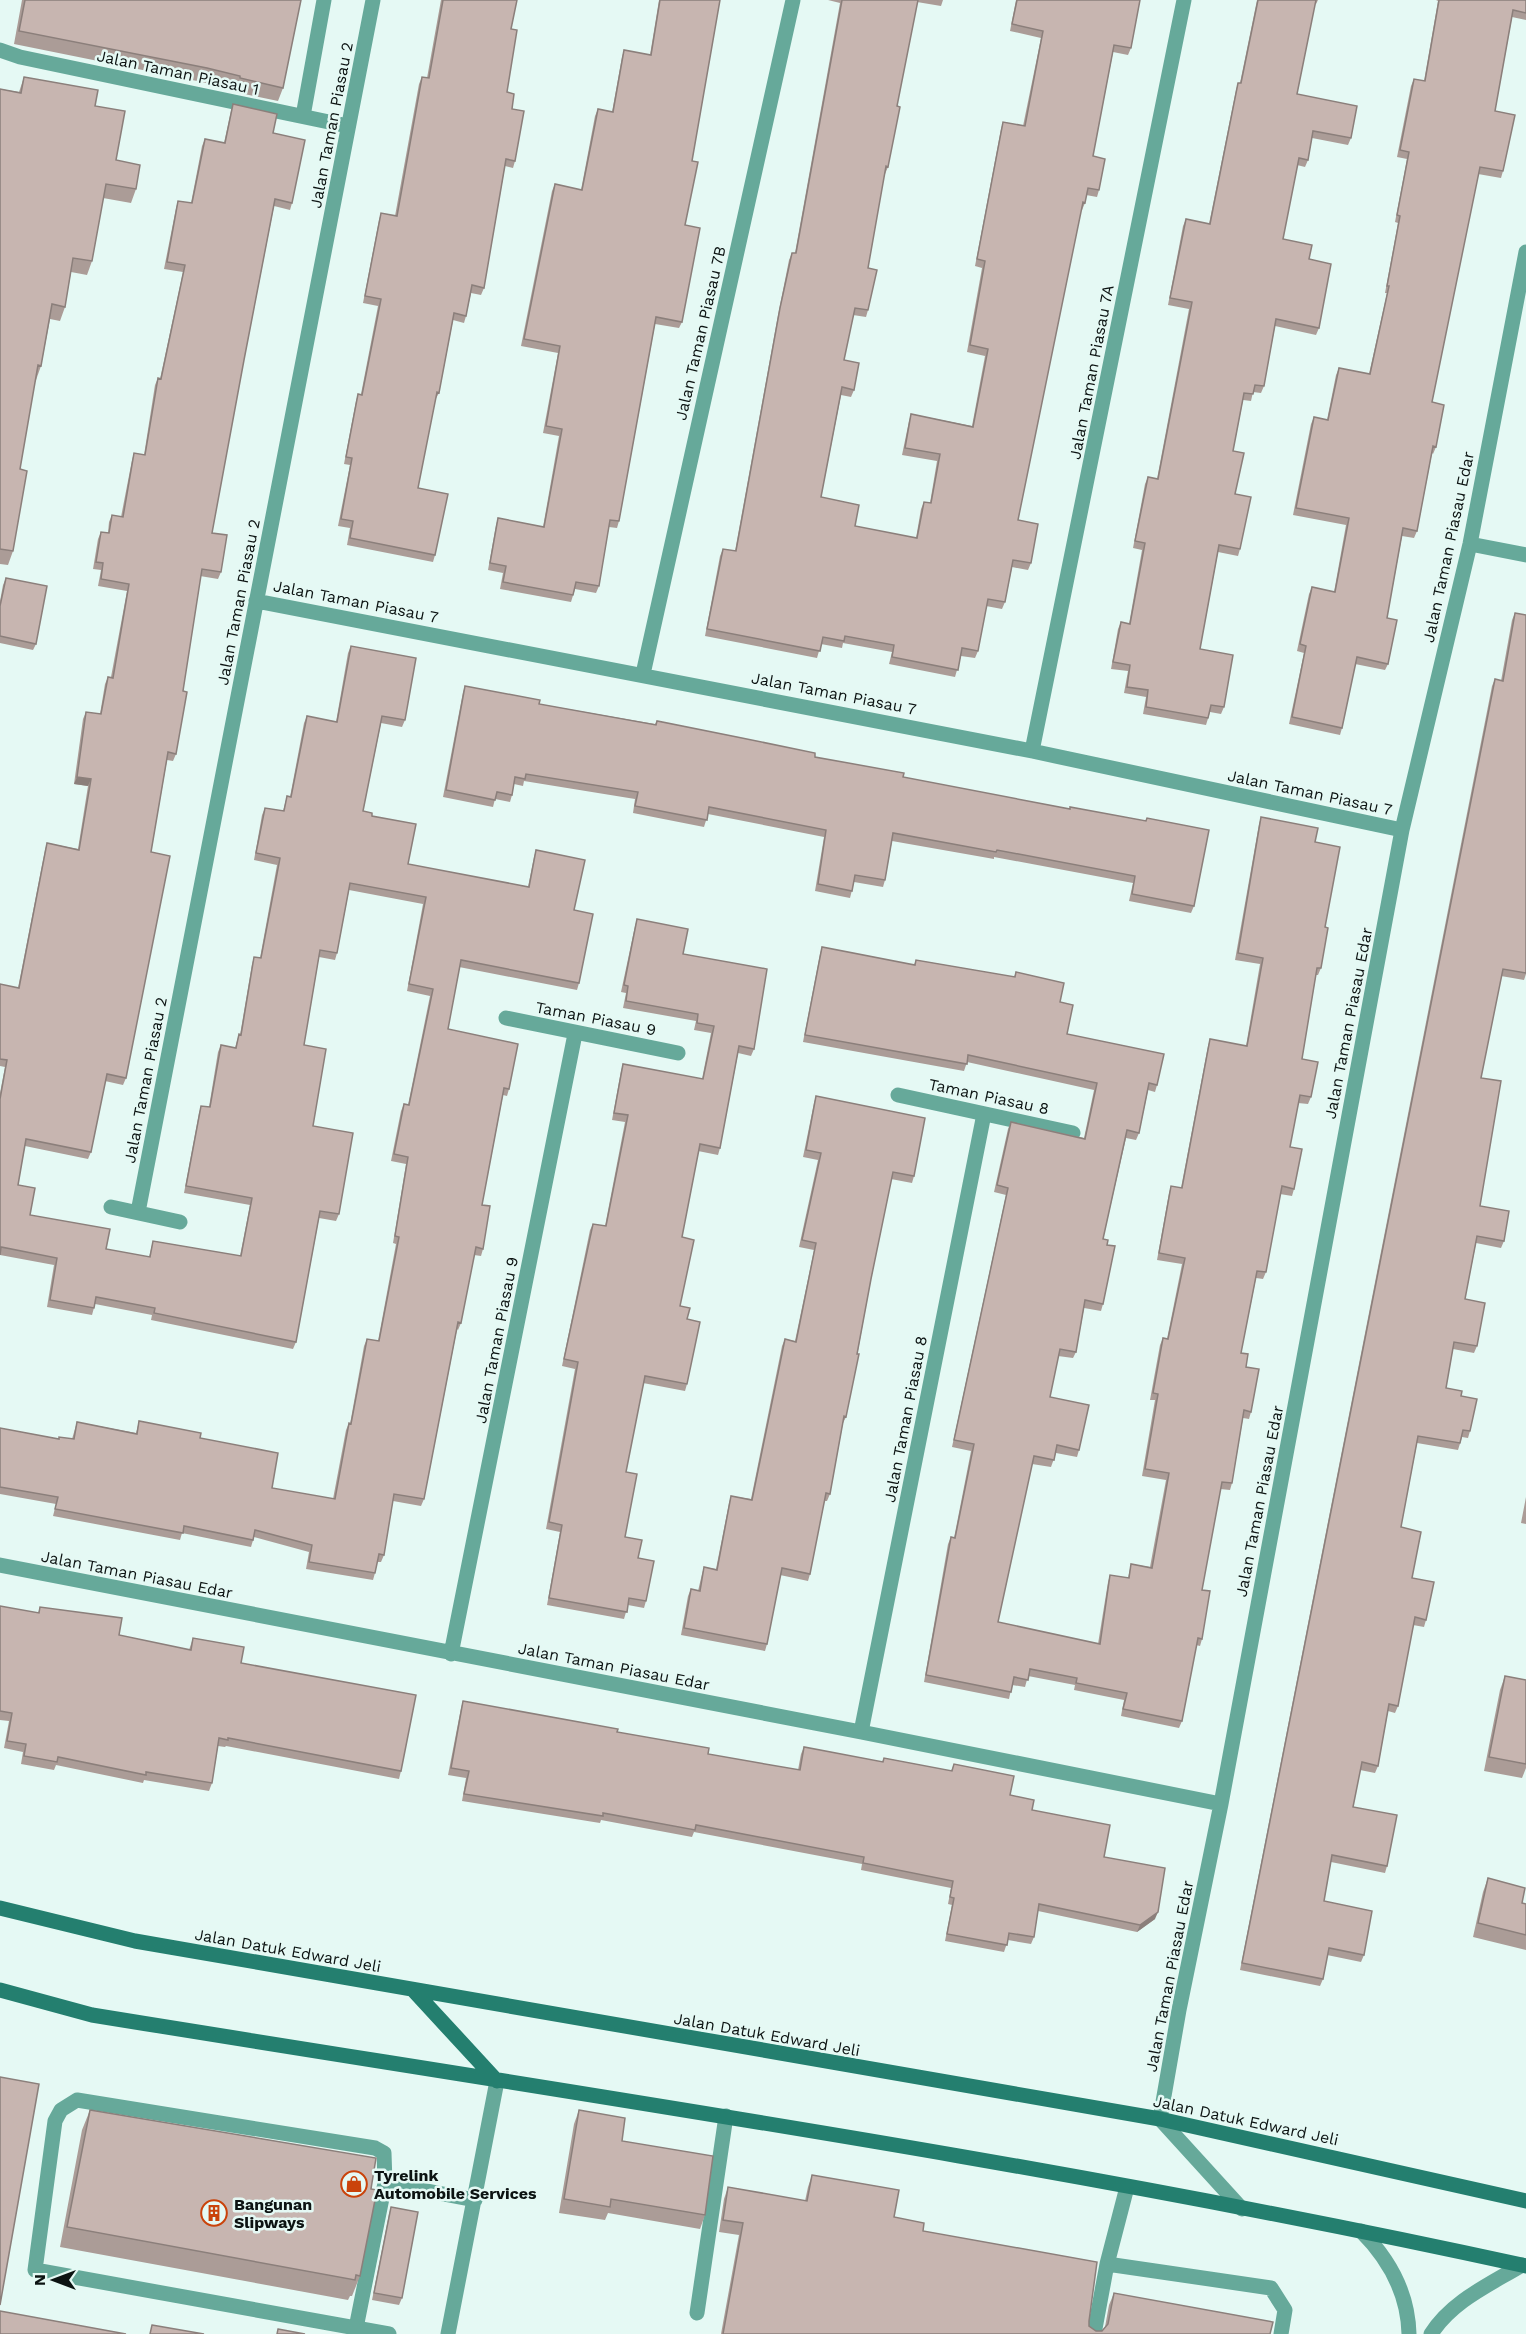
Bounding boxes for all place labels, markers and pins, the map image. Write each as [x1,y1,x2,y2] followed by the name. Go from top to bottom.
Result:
[374,2166,537,2203] place label: Tyrelink Automobile Services
[339,2169,369,2199] shop icon: Tyrelink Automobile Services
[234,2195,312,2232] place label: Bangunan Slipways
[199,2198,229,2228] building icon: Bangunan Slipways

